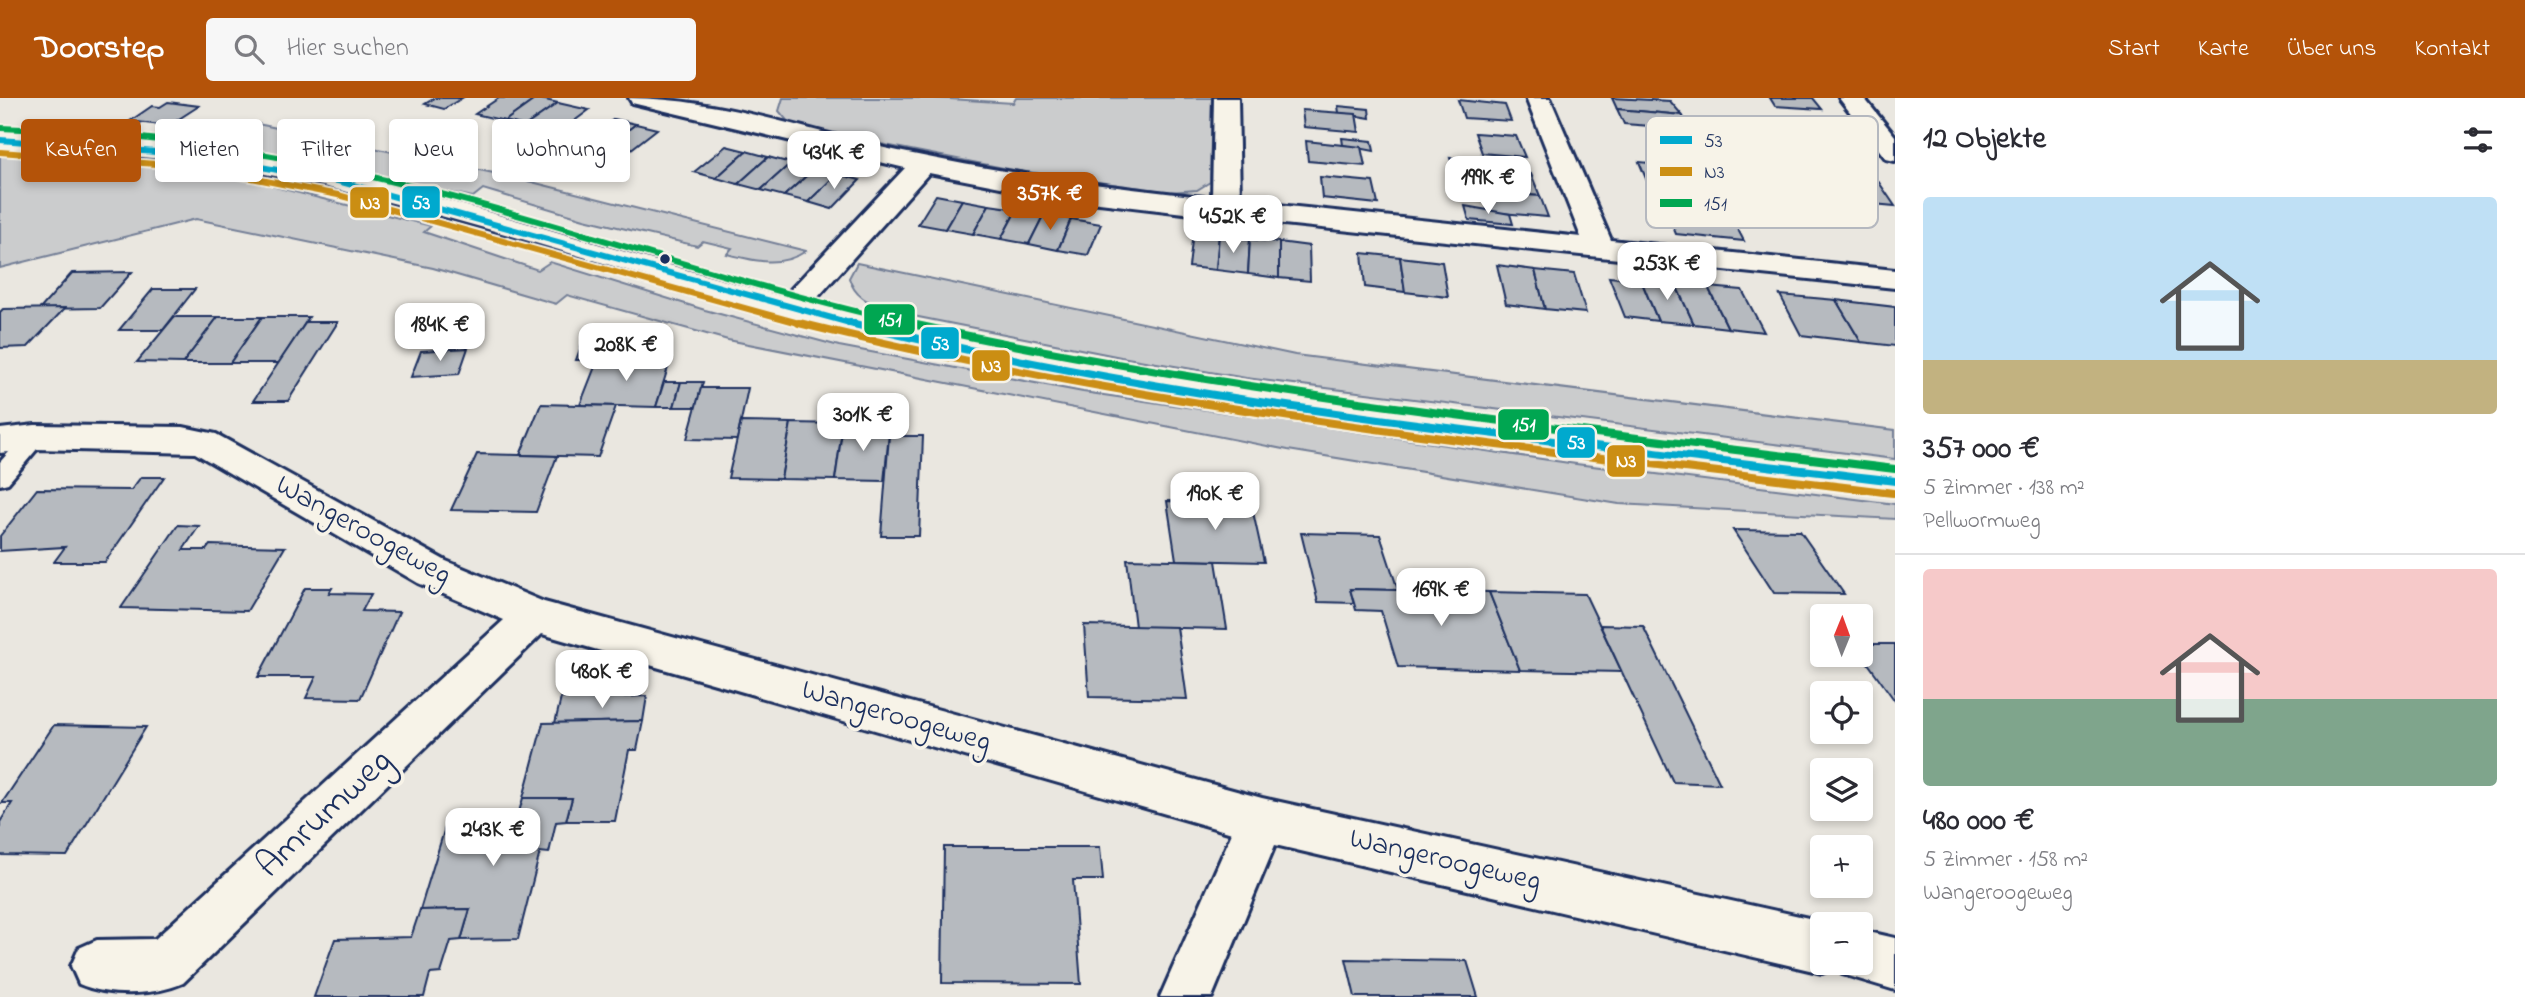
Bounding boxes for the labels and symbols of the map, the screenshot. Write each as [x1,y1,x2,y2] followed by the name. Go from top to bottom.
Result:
[1646,116,1878,228] legend
[1704,129,1723,156] text: 53
[777,132,891,191] pin: 434K €
[1431,156,1545,216] pin: 199K €
[1704,160,1725,187] text: N3
[993,172,1107,232] pin: 357K €
[401,185,441,219] line badge: 53
[349,186,390,219] line badge: N3
[360,191,380,218] text: N3
[412,191,431,218] text: 53
[1704,192,1727,219] text: 151
[1176,195,1290,255] pin: 452K €
[1610,242,1724,302] pin: 253K €
[658,252,672,266] unlabelled marker
[383,303,497,363] pin: 184K €
[863,303,916,336] line badge: 151
[879,308,901,335] text: 151
[569,324,683,383] pin: 208K €
[920,326,960,360] line badge: 53
[931,332,950,359] text: 53
[971,349,1011,382] line badge: N3
[981,354,1001,381] text: N3
[806,394,920,453] pin: 301K €
[1497,408,1550,441] line badge: 151
[1513,413,1535,440] text: 151
[1556,426,1596,459] line badge: 53
[1567,431,1586,458] text: 53
[1606,444,1646,478] line badge: N3
[1616,449,1636,476] text: N3
[267,464,459,598] street label: Wangeroogeweg
[1158,472,1272,532] pin: 190K €
[1384,568,1498,628] pin: 169K €
[1810,604,1872,667] north arrow
[545,650,659,710] pin: 480K €
[796,669,996,765] street label: Wangeroogeweg
[244,736,406,892] street label: Amrumweg
[436,808,550,868] pin: 243K €
[1345,818,1545,904] street label: Wangeroogeweg

